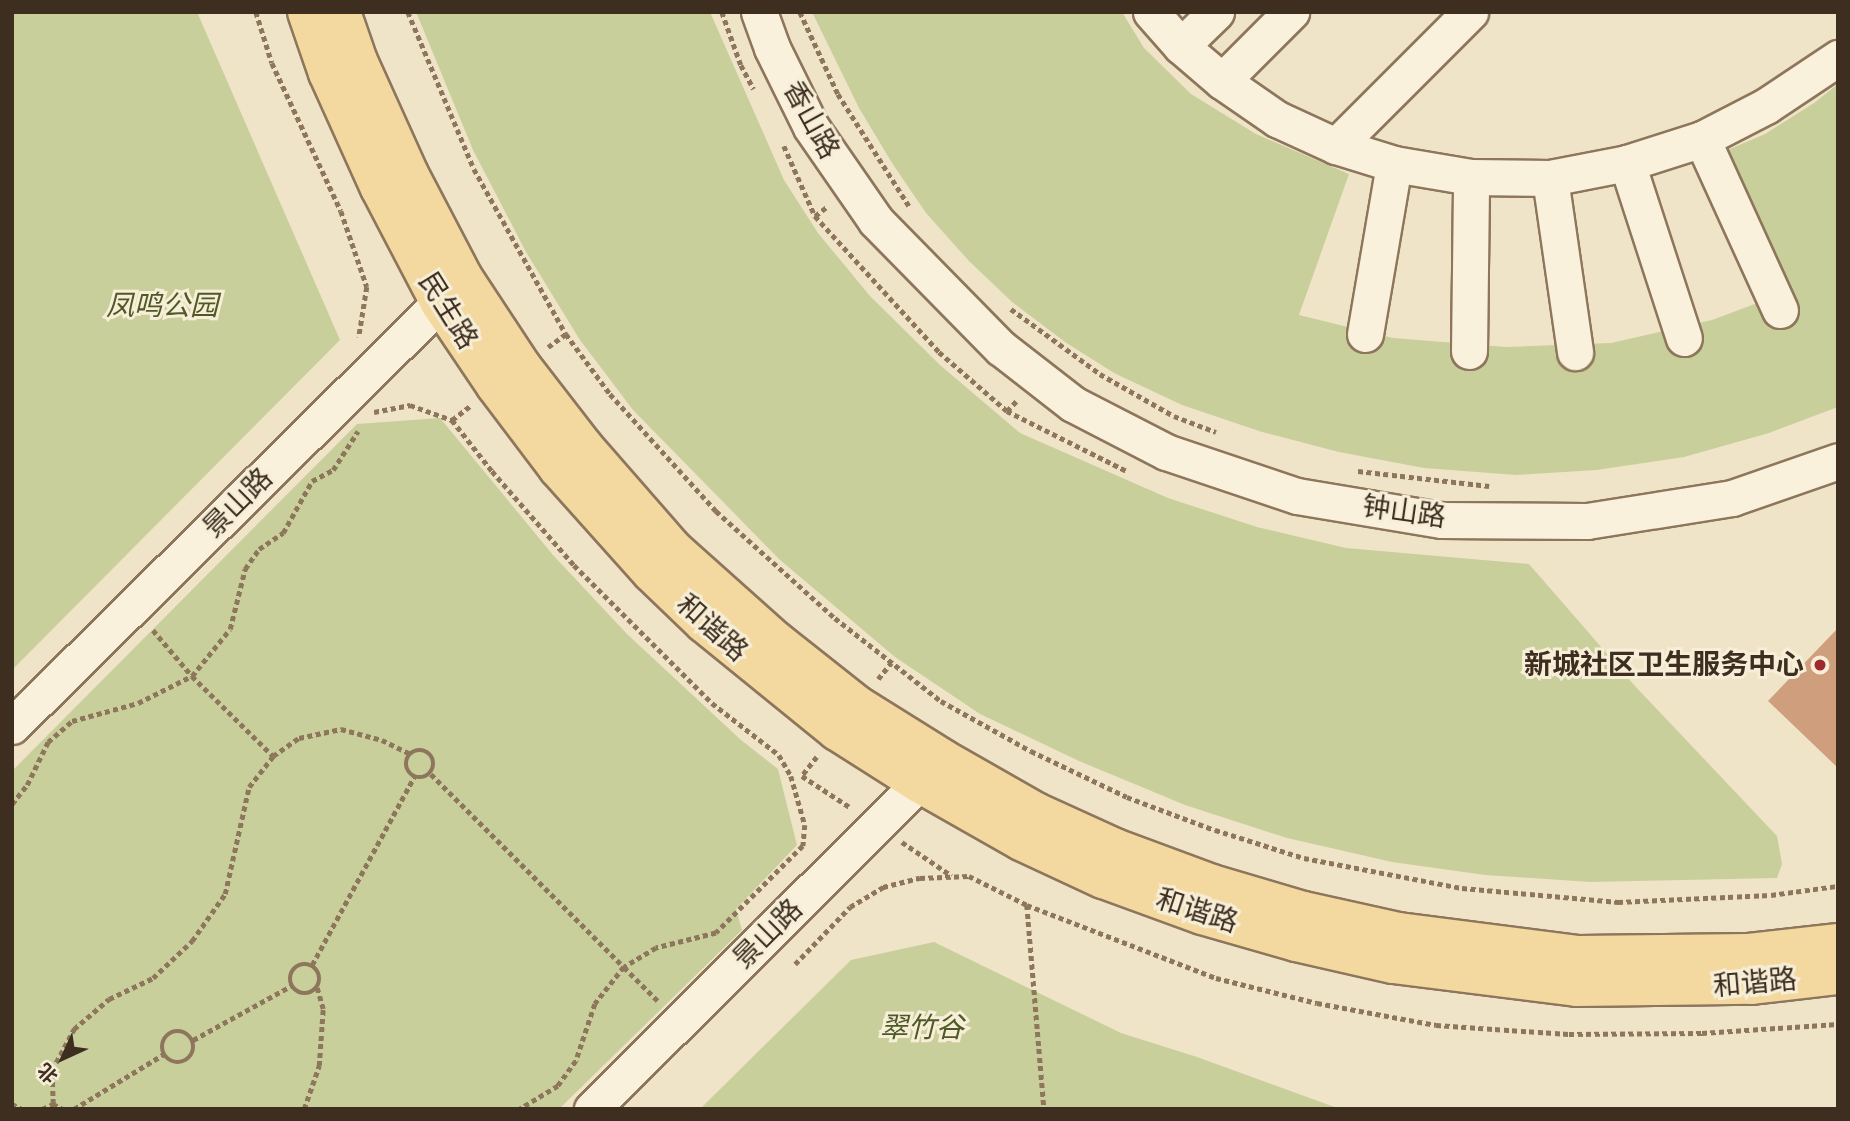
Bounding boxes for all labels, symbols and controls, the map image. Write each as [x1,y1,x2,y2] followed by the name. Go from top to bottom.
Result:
[776,75,846,165] street label: 香山路
[411,266,485,356] street label: 民生路
[106,289,218,323] park label: 凤鸣公园
[196,461,280,545] street label: 景山路
[1360,490,1448,534] street label: 钟山路
[670,587,754,669] street label: 和谐路
[1524,648,1804,682] place label: 新城社区卫生服务中心
[1810,655,1830,675] marker: 新城社区卫生服务中心
[1152,882,1242,940] street label: 和谐路
[726,892,810,976] street label: 景山路
[1712,963,1798,1003] street label: 和谐路
[880,1011,964,1045] park label: 翠竹谷
[28,1023,98,1093] north arrow
[33,1058,63,1088] text: 北

